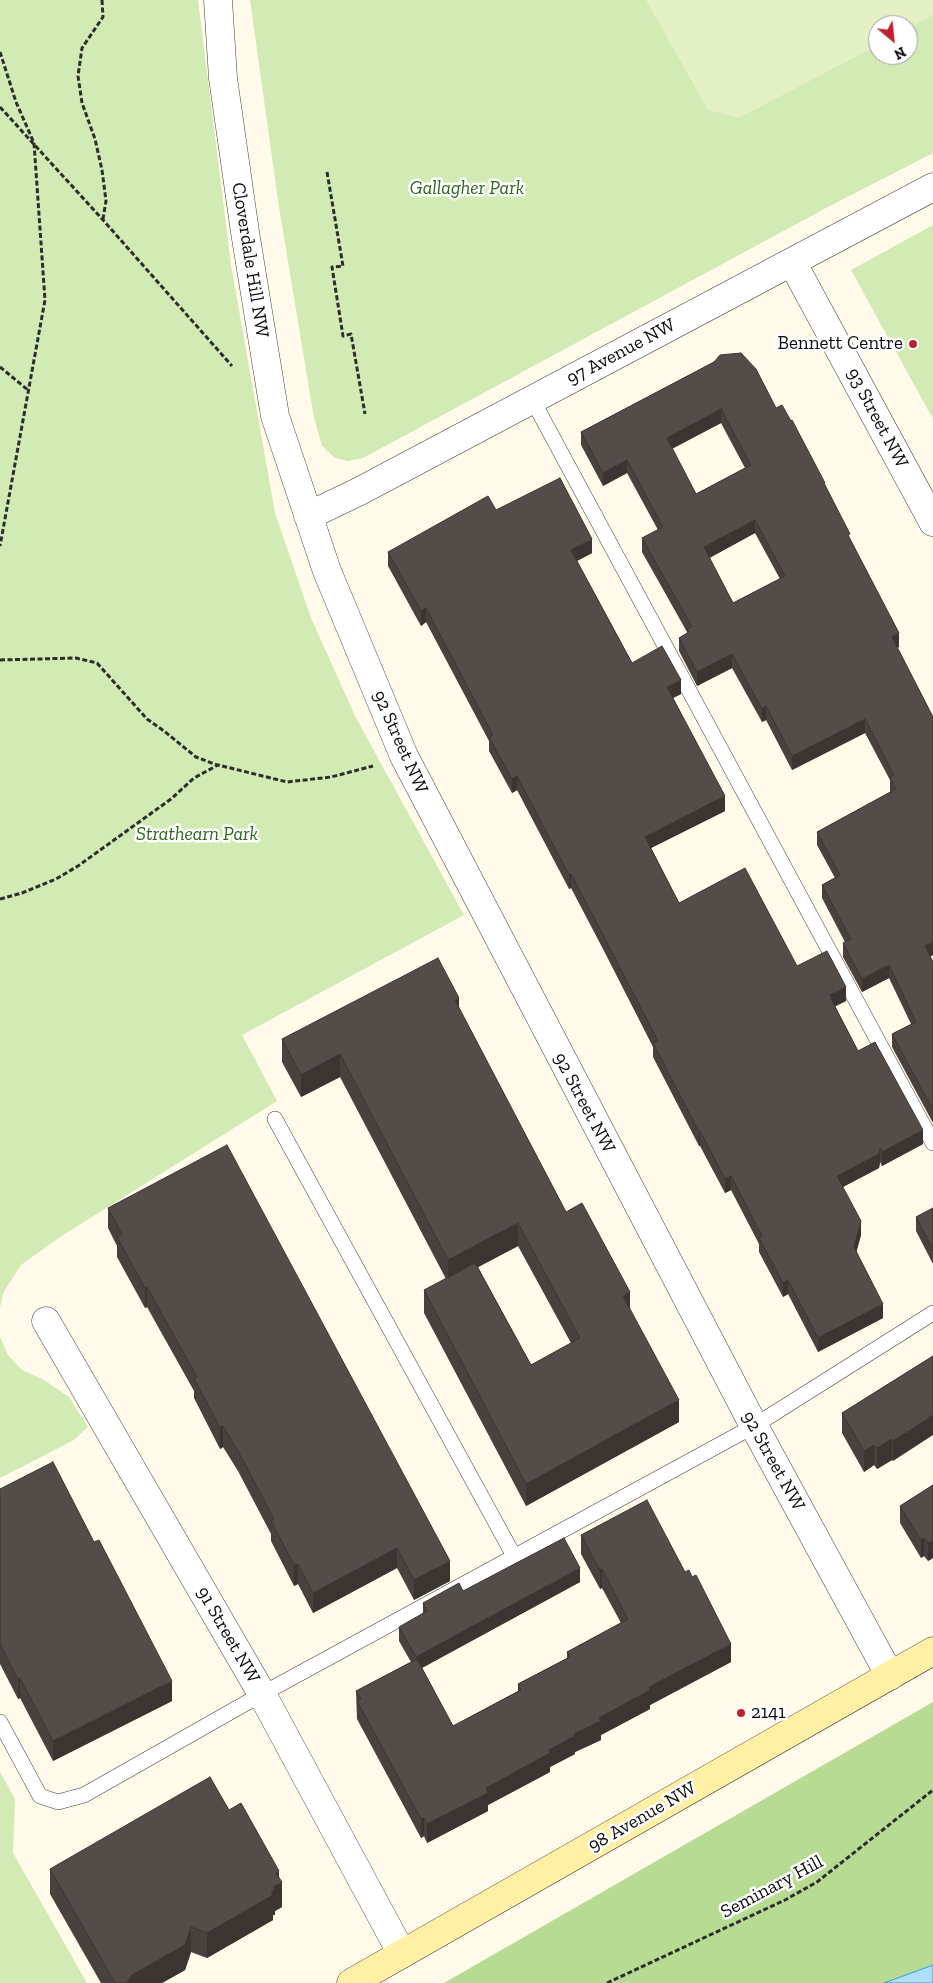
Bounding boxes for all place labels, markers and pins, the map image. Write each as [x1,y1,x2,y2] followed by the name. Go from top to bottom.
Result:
[777,333,903,355] place label: Bennett Centre
[907,338,919,350] marker: Bennett Centre
[751,1702,786,1724] place label: 2141
[735,1707,747,1719] marker: 2141

